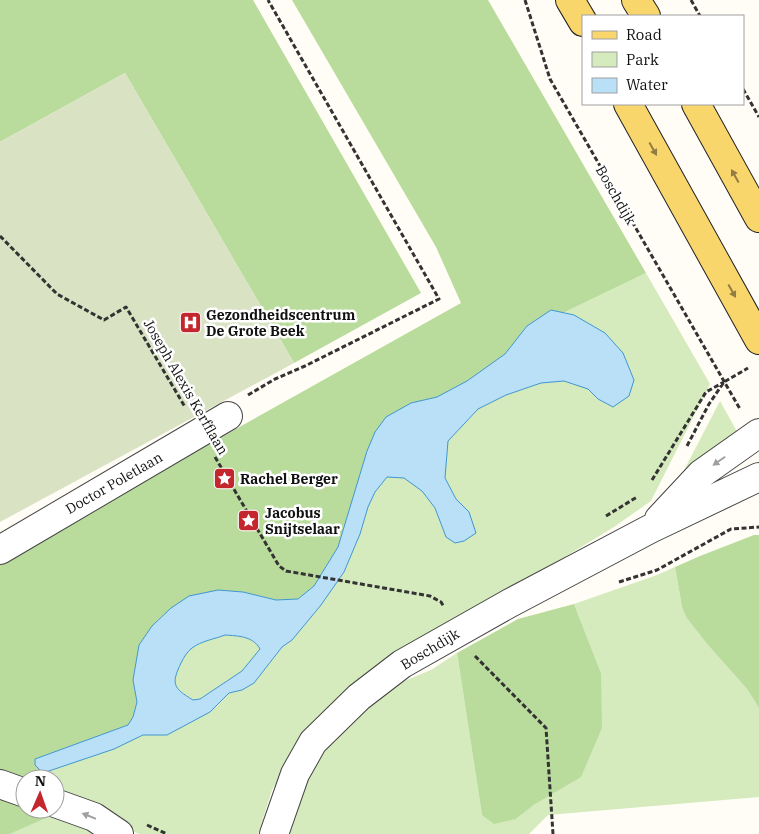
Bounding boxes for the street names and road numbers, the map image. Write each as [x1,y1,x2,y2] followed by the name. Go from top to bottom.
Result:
[592,162,641,229] street label: Boschdijk
[140,316,232,458] street label: Joseph Alexis Kerfflaan
[62,448,166,518] street label: Doctor Poletlaan
[397,624,463,674] street label: Boschdijk

